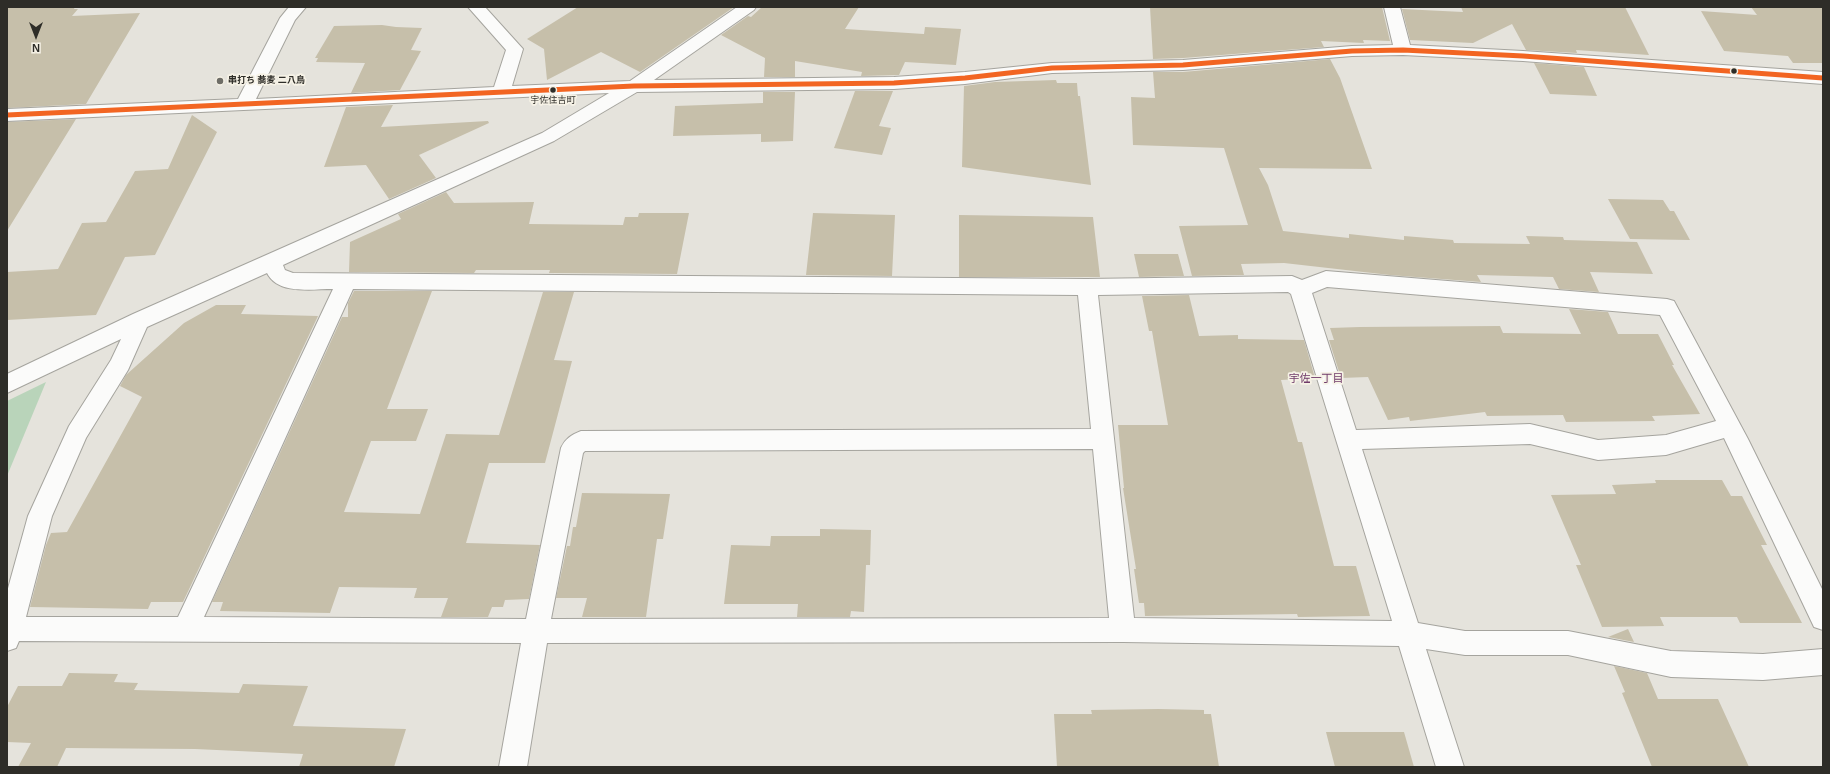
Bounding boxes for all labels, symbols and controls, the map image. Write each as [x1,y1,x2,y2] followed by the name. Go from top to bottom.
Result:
[16,16,56,56] north arrow
[32,42,40,54] text: N
[1729,66,1739,76] unlabelled marker
[215,76,225,86] marker: 串打ち 蕎麦 二八鳥
[228,76,305,86] place label: 串打ち 蕎麦 二八鳥
[548,85,558,95] marker: 宇佐住吉町
[531,96,575,106] place label: 宇佐住吉町
[1289,372,1343,386] district label: 宇佐一丁目

